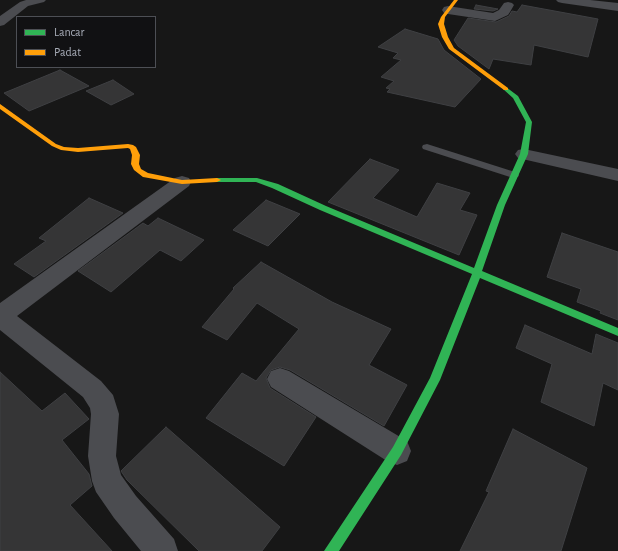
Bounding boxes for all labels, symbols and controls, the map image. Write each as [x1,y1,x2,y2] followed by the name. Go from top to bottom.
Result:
[16,16,156,68] legend
[54,26,84,38] text: Lancar
[54,46,81,58] text: Padat

